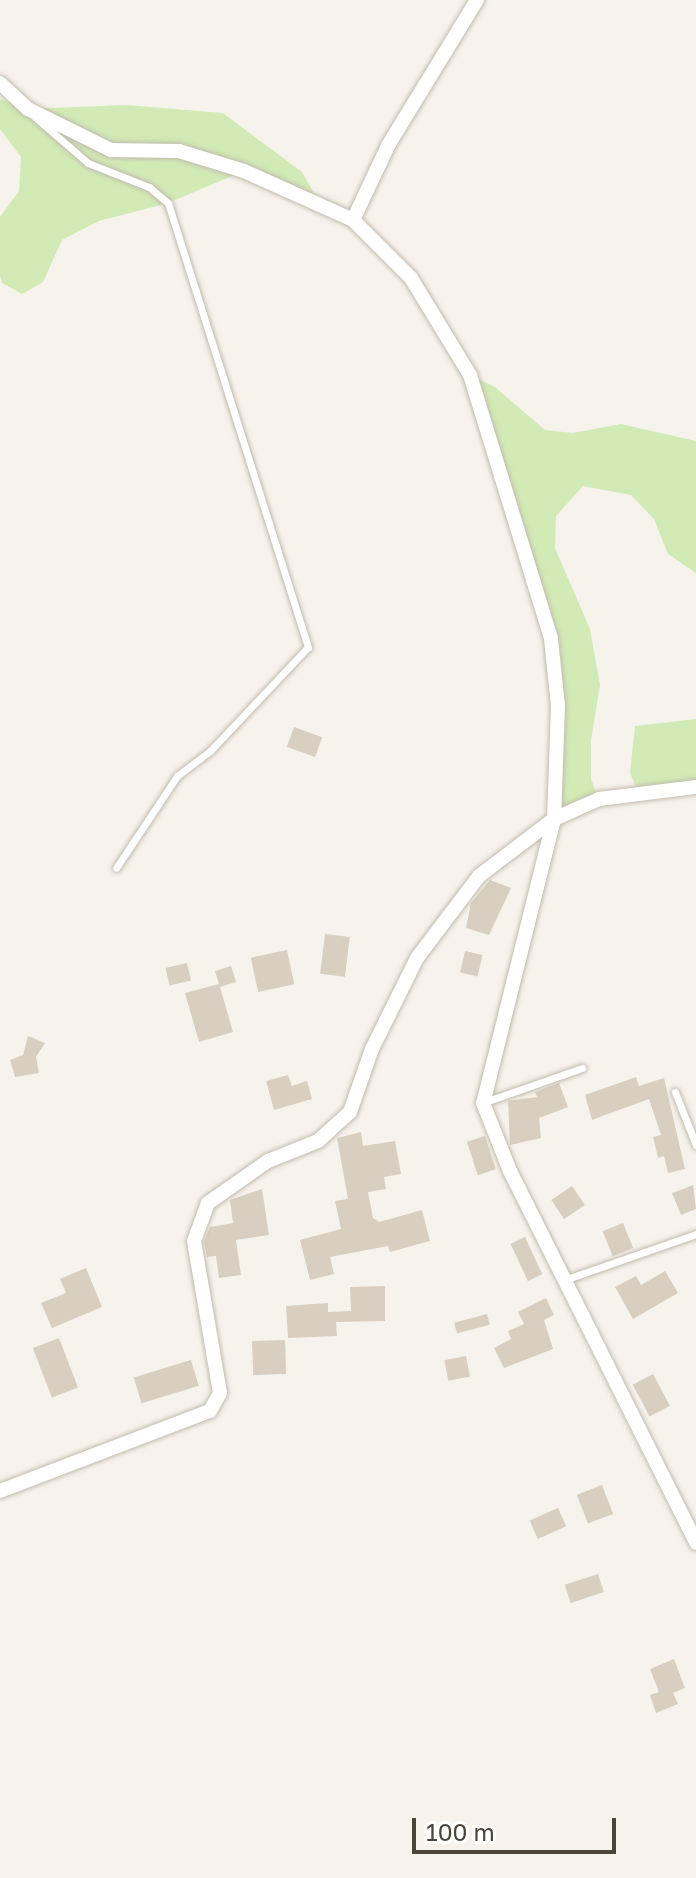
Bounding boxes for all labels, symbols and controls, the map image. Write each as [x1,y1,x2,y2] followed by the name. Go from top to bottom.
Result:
[416,1802,620,1852] scale bar
[426,1817,495,1846] text: 100 m

